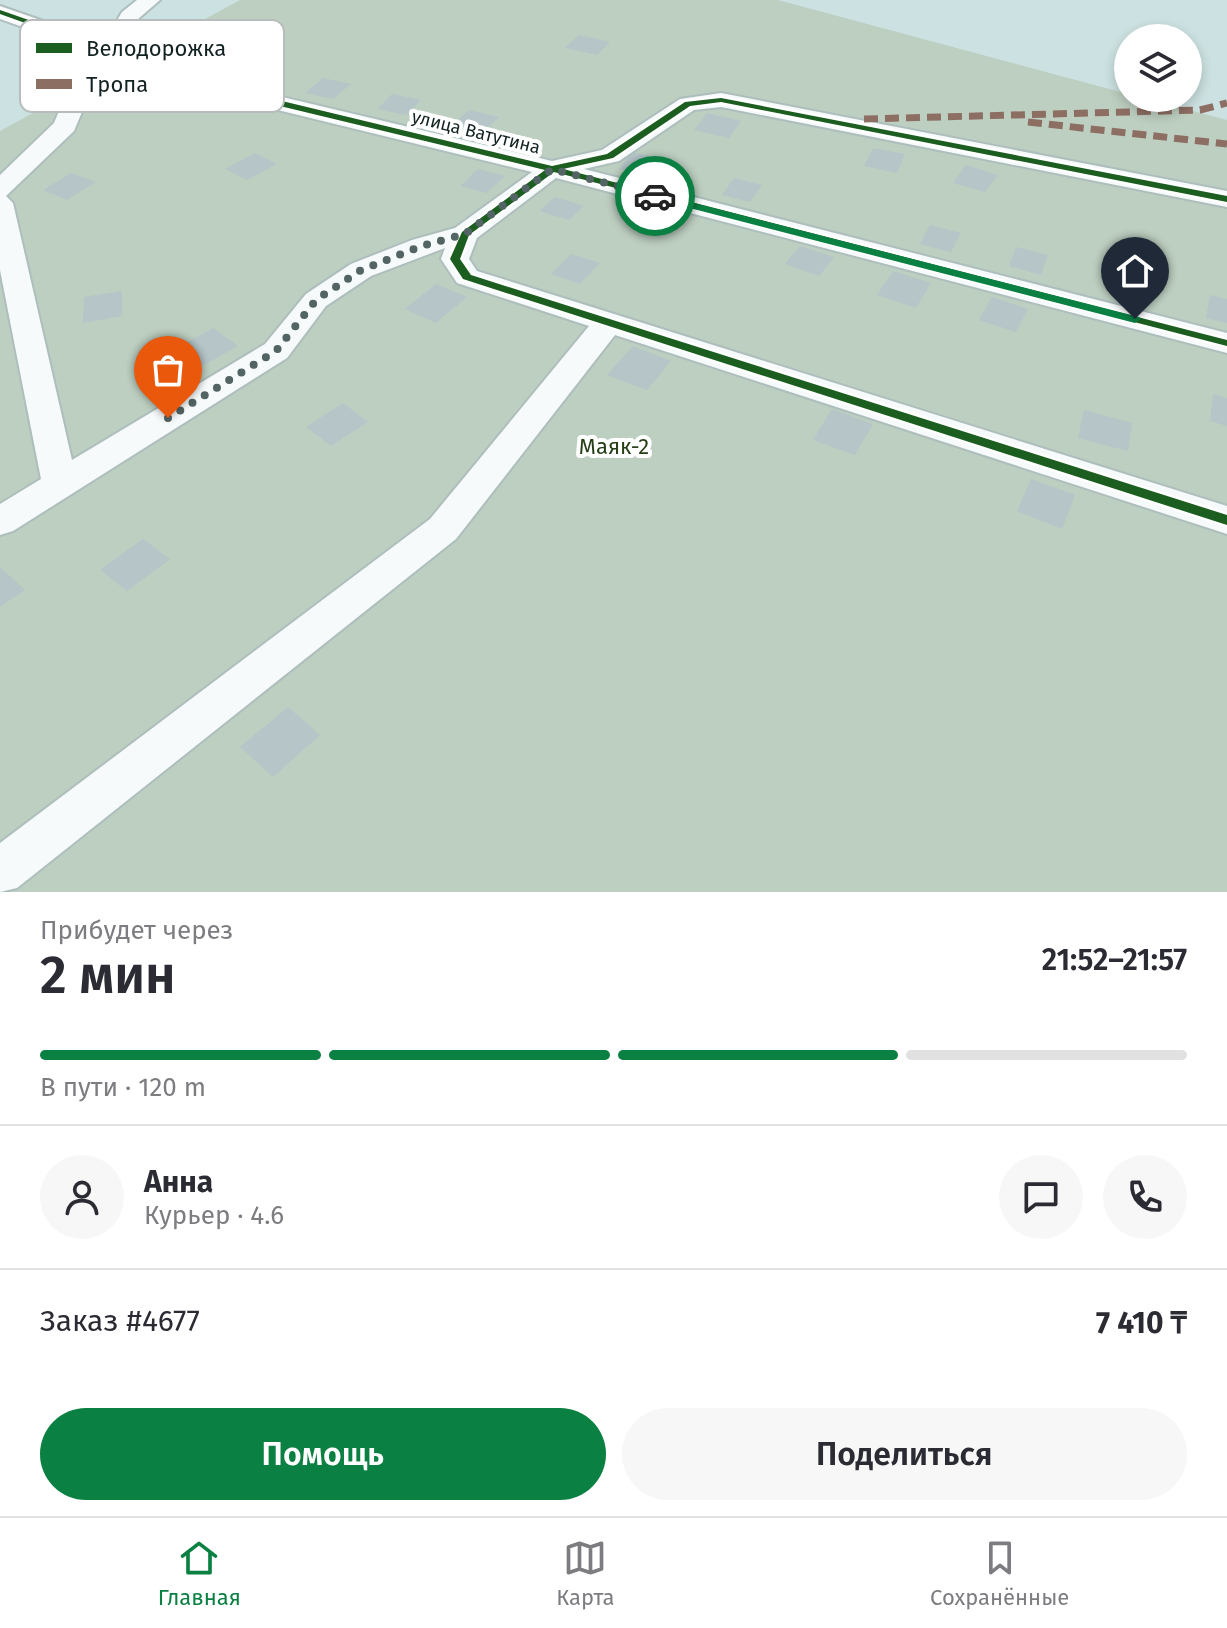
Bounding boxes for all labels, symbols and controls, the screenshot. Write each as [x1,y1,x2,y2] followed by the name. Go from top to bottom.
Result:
[20,20,284,112] legend
[1114,24,1202,112] map controls
[1114,24,1202,112] button: layers
[86,35,226,62] text: Велодорожка
[86,71,148,98] text: Тропа
[409,105,543,159] street label: улица Ватутина
[615,156,695,236] courier
[633,174,677,218] icon: car
[1101,237,1169,319] pin
[1113,249,1157,293] icon: home
[134,336,202,418] pin
[146,348,190,392] icon: bag
[579,433,649,460] park label: Маяк-2
[40,915,233,946] text: Прибудет через
[1042,942,1187,978] text: 21:52–21:57
[40,944,176,1007] text: 2 мин
[40,1072,206,1103] text: В пути · 120 m
[40,1155,124,1239] button: person
[999,1155,1083,1239] button: chat
[1103,1155,1187,1239] button: phone
[144,1164,213,1200] text: Анна
[144,1200,284,1231] text: Курьер · 4.6
[40,1303,200,1339] text: Заказ #4677
[1096,1305,1187,1341] text: 7 410 ₸
[40,1408,606,1500] button: Помощь
[622,1408,1187,1500] button: Поделиться
[158,1536,241,1611] tab: Главная
[556,1536,615,1611] tab: Карта
[930,1536,1069,1611] tab: Сохранённые

